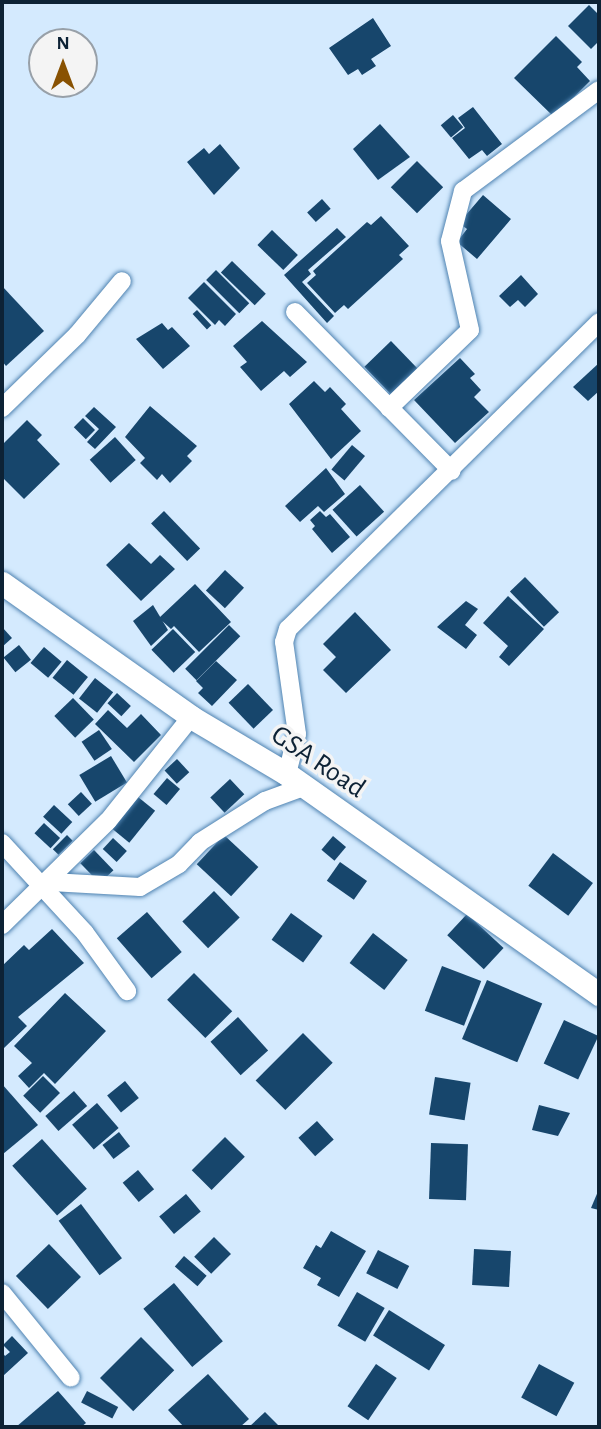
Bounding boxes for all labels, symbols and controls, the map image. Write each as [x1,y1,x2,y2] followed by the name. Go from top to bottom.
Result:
[28,28,98,98] north arrow
[56,34,70,53] text: N
[264,718,372,806] street label: GSA Road

